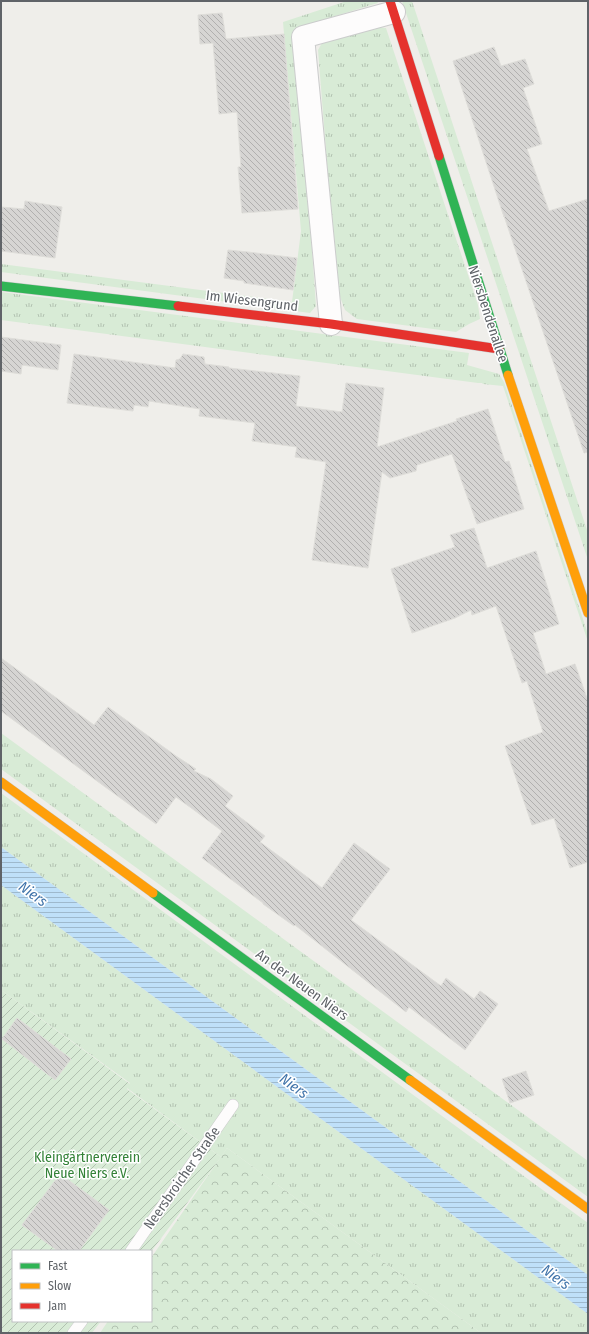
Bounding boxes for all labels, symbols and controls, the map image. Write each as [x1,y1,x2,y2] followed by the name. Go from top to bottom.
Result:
[464,263,512,365] street label: Niersbendenallee
[205,287,299,315] street label: Im Wiesengrund
[15,878,51,911] water label: Niers
[252,946,352,1024] street label: An der Neuen Niers
[276,1070,312,1103] water label: Niers
[140,1123,224,1233] street label: Neersbroicher Straße
[34,1149,140,1182] park label: Kleingärtnerverein Neue Niers e.V.
[12,1250,152,1322] legend
[48,1259,67,1273] text: Fast
[538,1261,574,1294] water label: Niers
[48,1279,71,1293] text: Slow
[48,1299,66,1313] text: Jam

